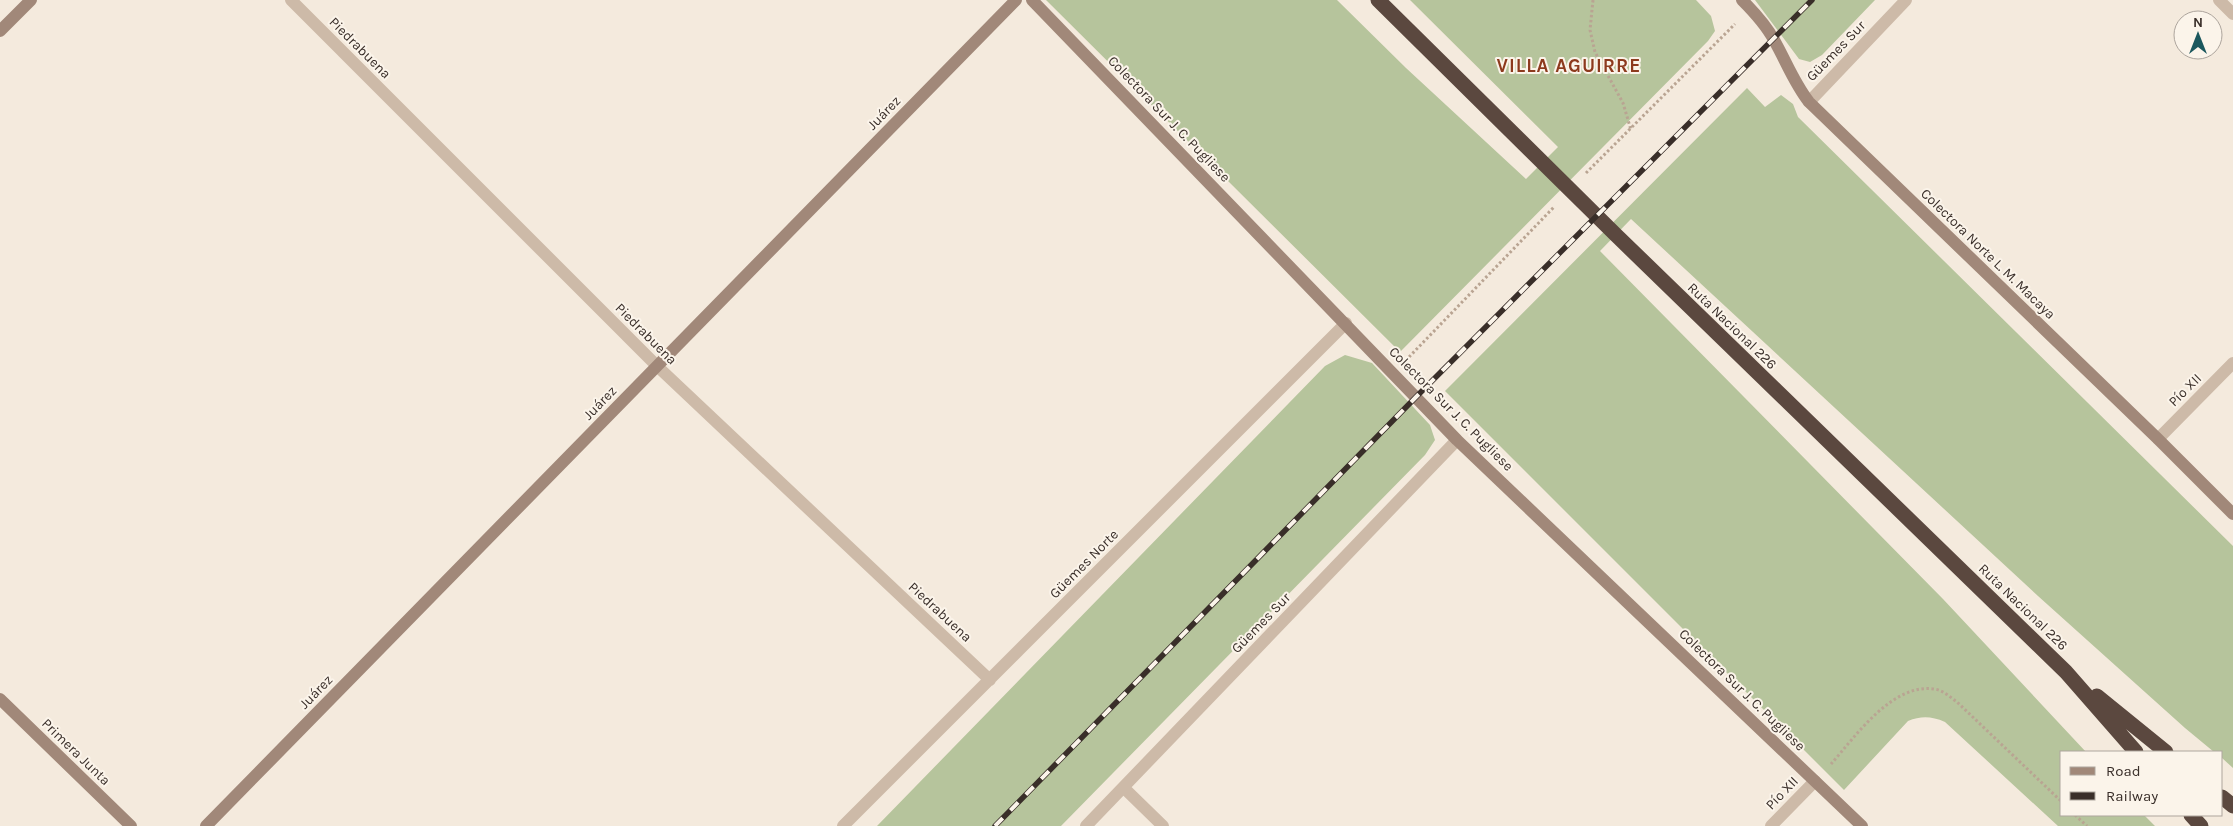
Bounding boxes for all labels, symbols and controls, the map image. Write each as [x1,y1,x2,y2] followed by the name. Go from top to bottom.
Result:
[2173,10,2223,60] north arrow
[326,14,394,82] street label: Piedrabuena
[2193,14,2203,31] text: N
[1803,16,1870,85] street label: Güemes Sur
[1104,52,1234,186] street label: Colectora Sur J. C. Pugliese
[1497,55,1641,77] district label: VILLA AGUIRRE
[864,92,904,134] street label: Juárez
[1917,185,2059,323] street label: Colectora Norte L. M. Macaya
[1684,279,1780,373] street label: Ruta Nacional 226
[612,300,680,368] street label: Piedrabuena
[1385,343,1517,475] street label: Colectora Sur J. C. Pugliese
[2165,370,2205,410] street label: Pío XII
[580,382,620,424] street label: Juárez
[1046,526,1122,602] street label: Güemes Norte
[1975,560,2071,654] street label: Ruta Nacional 226
[905,578,975,646] street label: Piedrabuena
[1228,588,1295,657] street label: Güemes Sur
[1675,625,1809,755] street label: Colectora Sur J. C. Pugliese
[296,671,336,713] street label: Juárez
[38,715,114,789] street label: Primera Junta
[2060,751,2223,816] legend
[2106,762,2141,780] text: Road
[1762,773,1802,813] street label: Pío XII
[2106,787,2158,805] text: Railway

